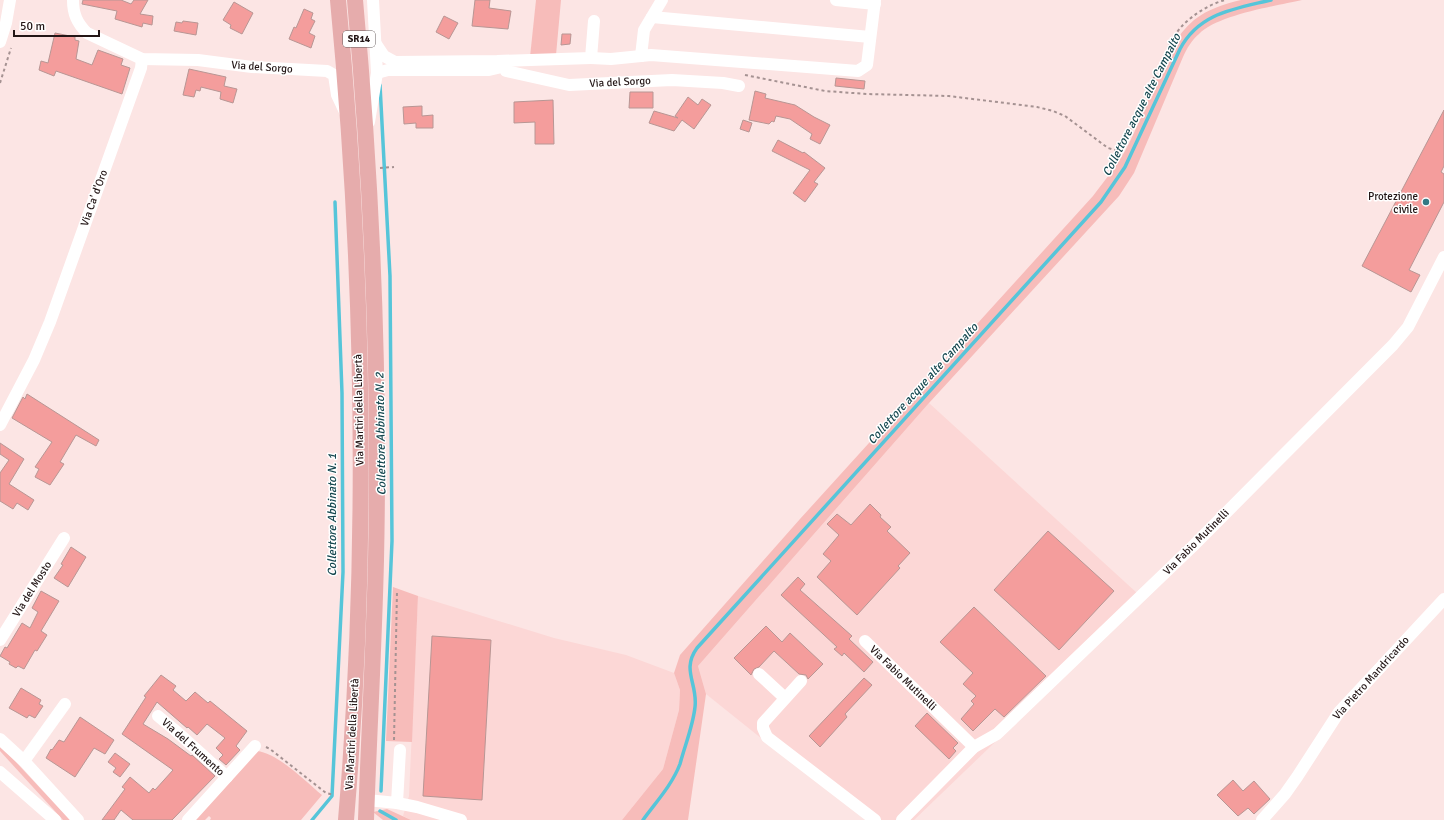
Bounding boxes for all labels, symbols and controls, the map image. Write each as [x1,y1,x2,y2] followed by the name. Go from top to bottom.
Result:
[14,12,99,38] scale bar
[20,19,45,34] text: 50 m
[343,31,375,47] road number: SR14
[1099,31,1185,179] water label: Collettore acque alte Campalto
[231,58,293,76] street label: Via del Sorgo
[589,74,651,90] street label: Via del Sorgo
[78,168,110,228] street label: Via Ca' d'Oro
[1368,190,1418,216] place label: Protezione civile
[1421,197,1431,207] marker: Protezione civile
[865,320,982,448] water label: Collettore acque alte Campalto
[352,354,366,466] street label: Via Martiri della Libertà
[372,371,390,495] water label: Collettore Abbinato N. 2
[325,453,340,576] water label: Collettore Abbinato N. 1
[1160,506,1232,578] street label: Via Fabio Mutinelli
[10,559,54,619] street label: Via del Mosto
[1330,633,1412,722] street label: Via Pietro Mandricardo
[867,643,939,713] street label: Via Fabio Mutinelli
[343,677,361,790] street label: Via Martiri della Libertà
[159,716,227,779] street label: Via del Frumento

